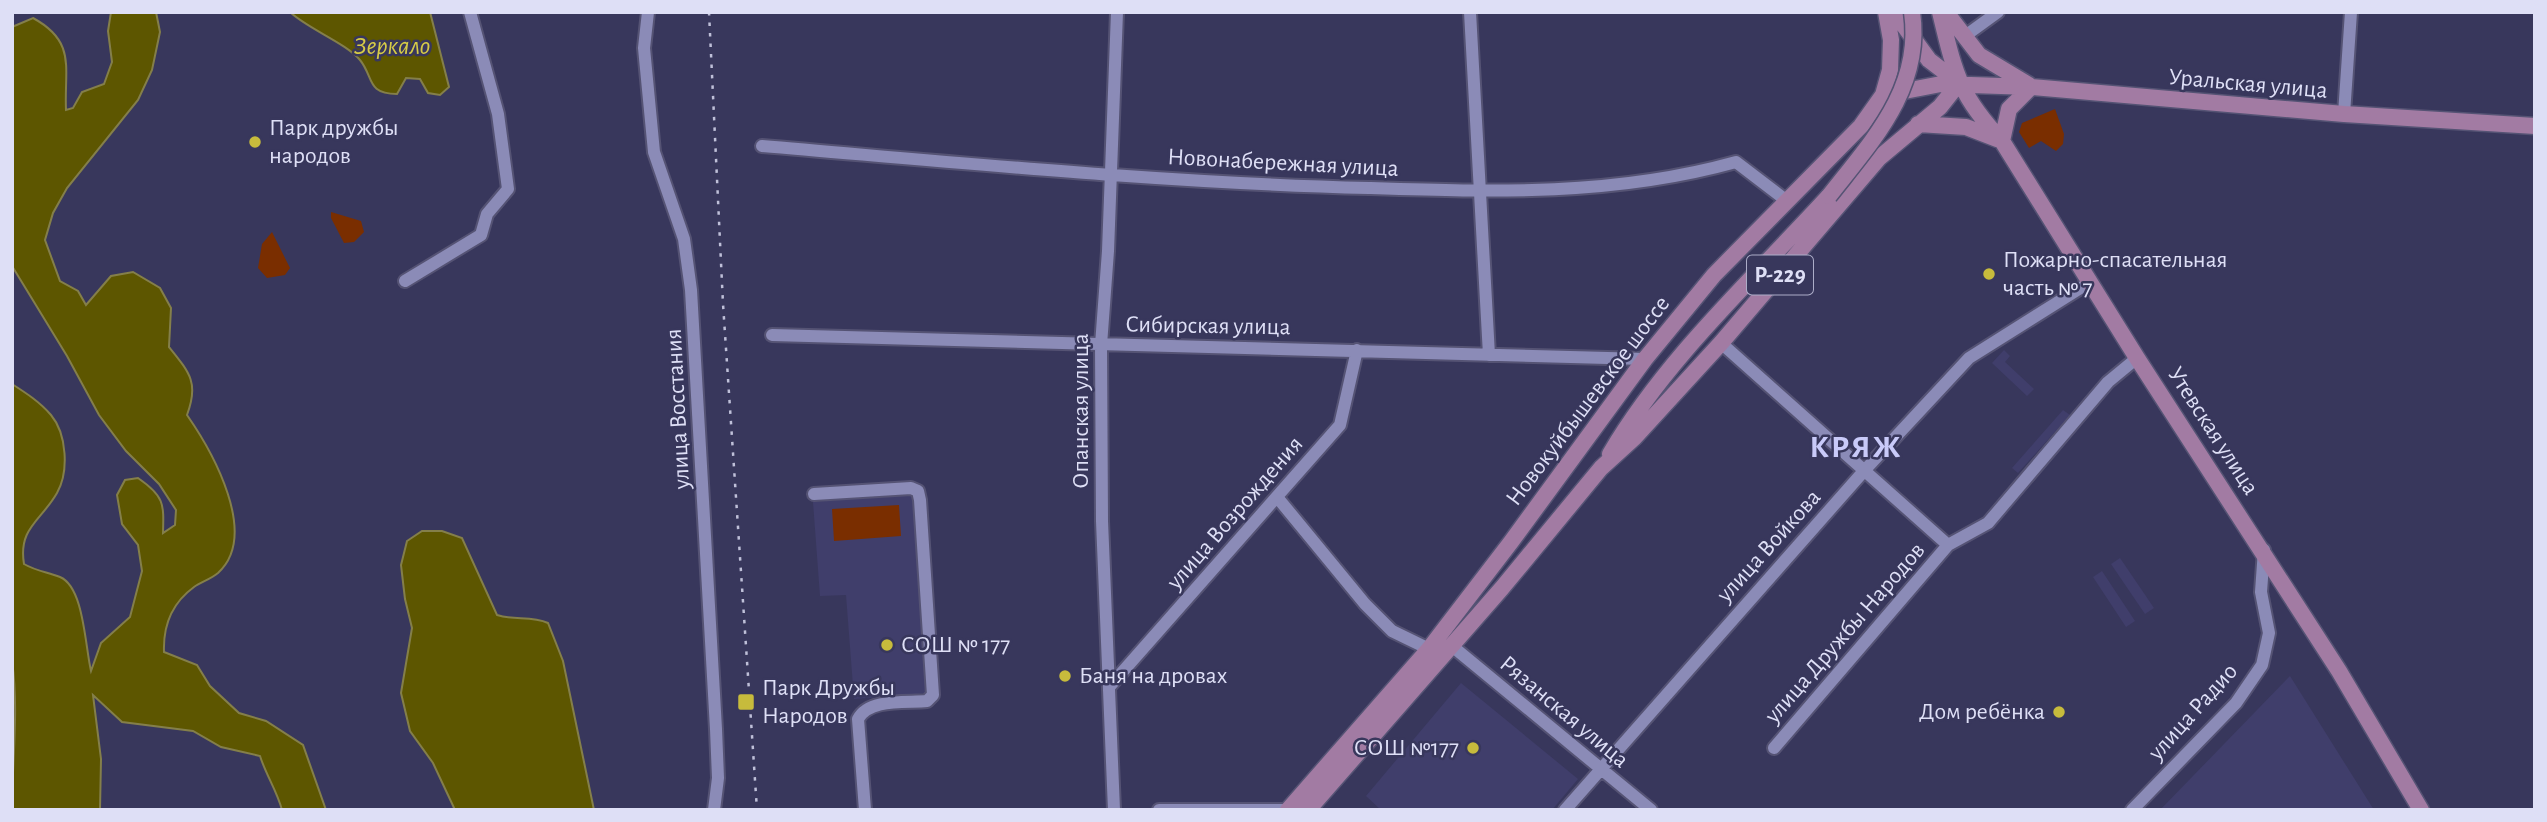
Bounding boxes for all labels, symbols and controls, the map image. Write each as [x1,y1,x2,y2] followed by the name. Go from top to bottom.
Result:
[354,33,430,59] water label: Зеркало
[2167,65,2329,103] street label: Уральская улица
[269,116,399,168] place label: Парк дружбы народов
[247,134,263,150] marker: Парк дружбы народов
[1167,145,1399,181] street label: Новонабережная улица
[2003,248,2228,300] place label: Пожарно-спасательная часть № 7
[1747,256,1813,294] road number: Р-229
[1981,266,1997,282] marker: Пожарно-спасательная часть № 7
[1502,292,1674,510] street label: Новокуйбышевское шоссе
[1125,313,1291,339] street label: Сибирская улица
[662,328,694,491] street label: улица Восстания
[1069,333,1093,489] street label: Опанская улица
[2163,363,2263,499] street label: Утевская улица
[1809,431,1903,463] district label: КРЯЖ
[1162,432,1308,595] street label: улица Возрождения
[1712,485,1826,608] street label: улица Войкова
[1760,538,1930,729] street label: улица Дружбы Народов
[901,633,1010,657] place label: СОШ № 177
[879,637,895,653] marker: СОШ № 177
[1495,651,1633,773] street label: Рязанская улица
[2143,659,2242,766] street label: улица Радио
[1079,664,1228,688] place label: Баня на дровах
[1057,668,1073,684] marker: Баня на дровах
[762,676,895,728] place label: Парк Дружбы Народов
[736,692,756,712] marker: Парк Дружбы Народов
[1919,700,2045,724] place label: Дом ребёнка
[2051,704,2067,720] marker: Дом ребёнка
[1354,736,1459,760] place label: СОШ №177
[1465,740,1481,756] marker: СОШ №177

